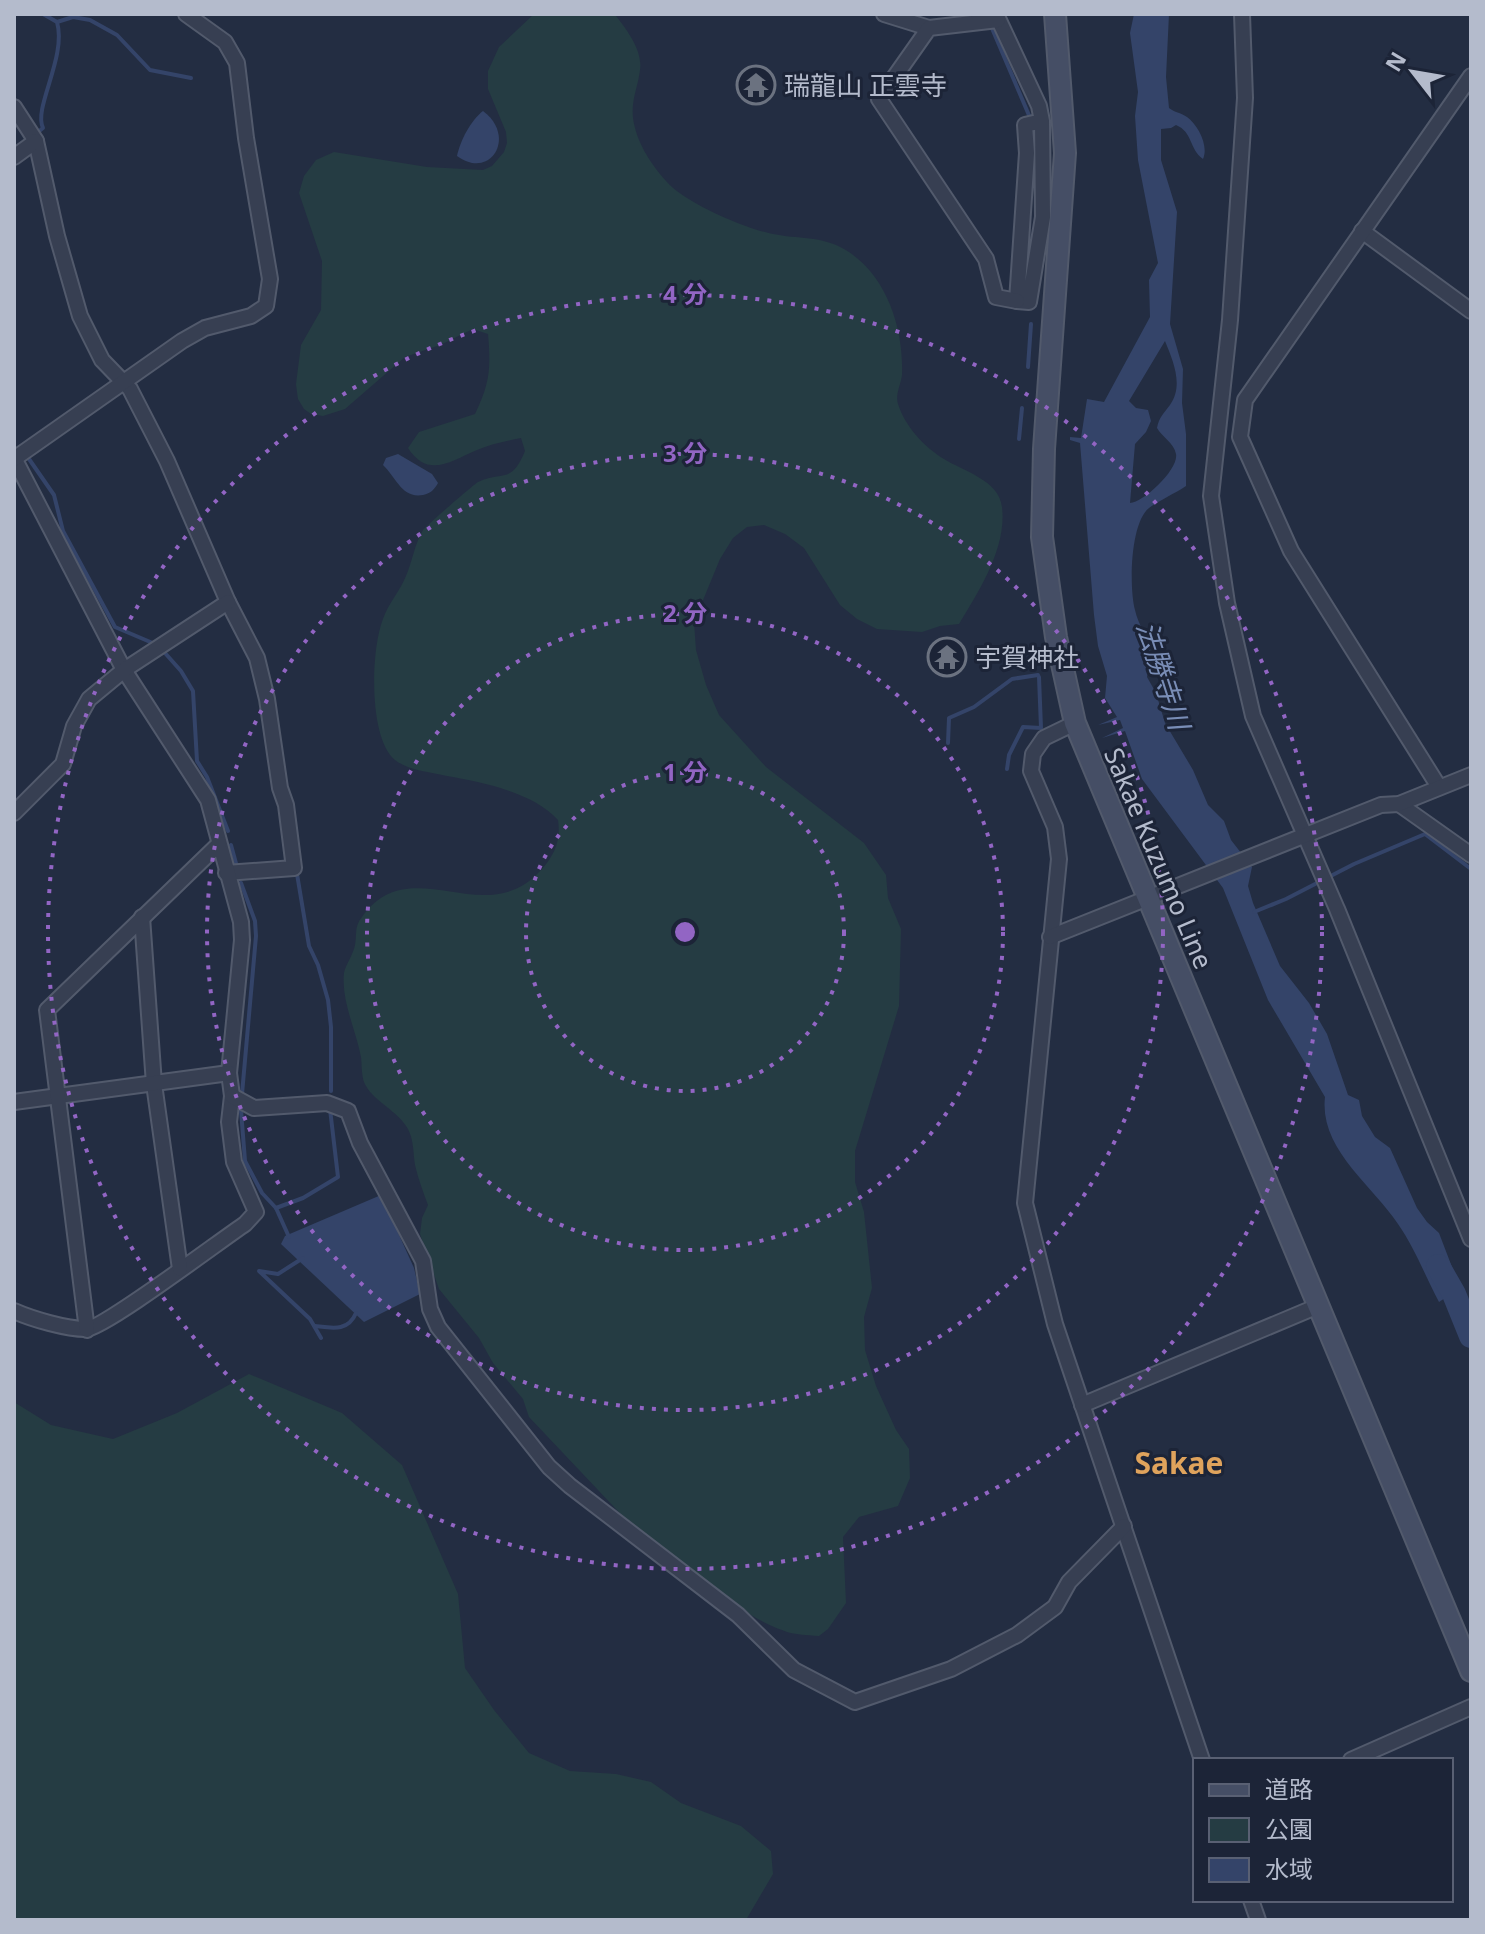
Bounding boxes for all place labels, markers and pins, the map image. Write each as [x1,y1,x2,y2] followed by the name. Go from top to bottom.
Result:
[735,64,777,106] temple icon: 瑞龍山 正雲寺
[784,67,947,103] place label: 瑞龍山 正雲寺
[926,636,968,678] temple icon: 宇賀神社
[975,639,1079,675] place label: 宇賀神社
[671,918,699,946] centre of rings

